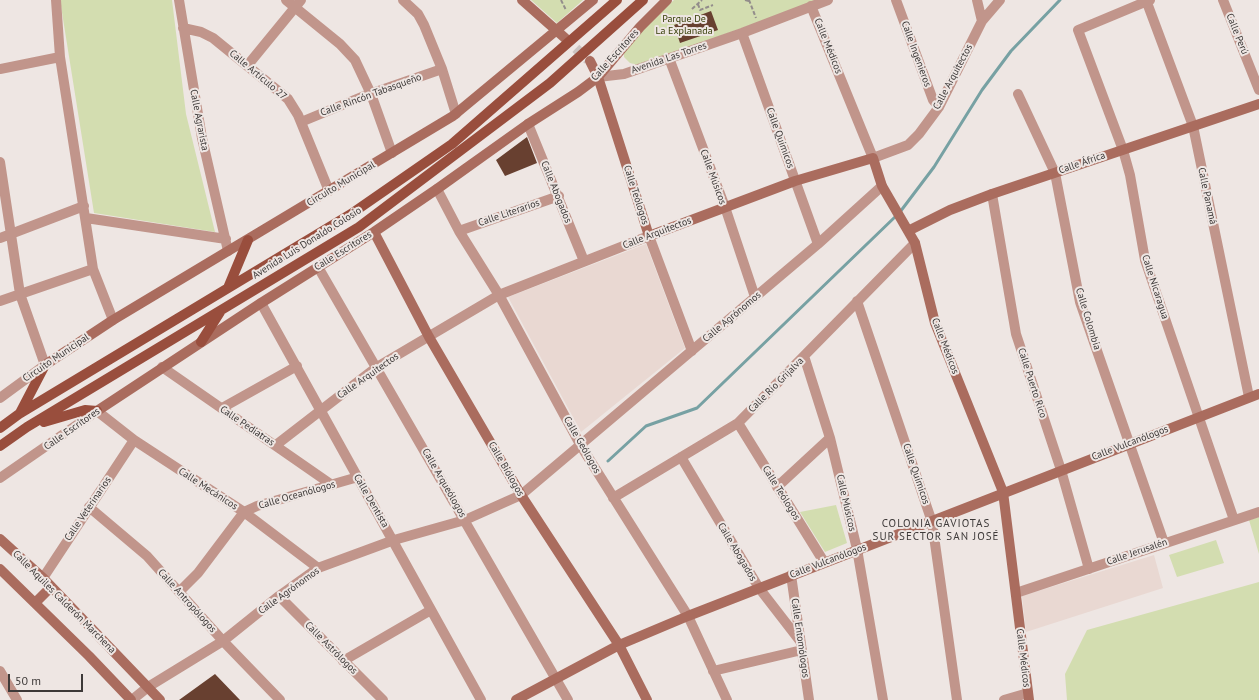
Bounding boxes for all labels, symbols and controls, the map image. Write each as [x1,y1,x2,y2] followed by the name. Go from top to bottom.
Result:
[1223,12,1251,56] street label: Calle Perú
[655,13,713,36] park label: Parque De La Explanada
[811,16,845,76] street label: Calle Médicos
[899,19,933,89] street label: Calle Ingenieros
[589,27,641,83] street label: Calle Escritores
[630,39,708,77] street label: Avenida Las Torres
[931,42,975,112] street label: Calle Arquitectos
[227,47,289,103] street label: Calle Artículo 27
[319,71,423,119] street label: Calle Rincón Tabasqueño
[187,88,211,152] street label: Calle Agrarista
[763,106,797,170] street label: Calle Químicos
[697,148,729,206] street label: Calle Músicos
[1057,149,1107,177] street label: Calle África
[305,159,377,209] street label: Circuito Municipal
[538,159,574,225] street label: Calle Abogados
[621,164,651,226] street label: Calle Teólogos
[1195,166,1219,226] street label: Calle Panamá
[477,197,541,229] street label: Calle Literarios
[250,204,364,282] street label: Avenida Luis Donaldo Colosio
[621,214,693,252] street label: Calle Arquitectos
[312,229,374,273] street label: Calle Escritores
[1139,253,1171,321] street label: Calle Nicaragua
[1073,287,1103,351] street label: Calle Colombia
[700,289,764,345] street label: Calle Agrónomos
[929,316,961,376] street label: Calle Médicos
[20,331,92,385] street label: Circuito Municipal
[1015,346,1049,420] street label: Calle Puerto Rico
[335,350,401,402] street label: Calle Arquitectos
[746,355,806,415] street label: Calle Río Grijalva
[217,403,277,449] street label: Calle Pediatras
[42,405,102,453] street label: Calle Escritores
[561,414,603,476] street label: Calle Geólogos
[1090,423,1170,463] street label: Calle Vulcanólogos
[486,440,526,498] street label: Calle Biólogos
[900,442,932,506] street label: Calle Químicos
[419,446,469,520] street label: Calle Arqueólogos
[760,464,802,522] street label: Calle Teólogos
[176,465,240,513] street label: Calle Mecánicos
[351,472,391,530] street label: Calle Dentista
[834,473,858,533] street label: Calle Músicos
[62,475,114,543] street label: Calle Veterinarios
[257,478,337,512] street label: Calle Oceanólogos
[873,517,999,543] district label: COLONIA GAVIOTAS SUR SECTOR SAN JOSÉ
[715,521,759,583] street label: Calle Abogados
[1105,536,1169,568] street label: Calle Jerusalén
[788,541,868,581] street label: Calle Vulcanólogos
[10,548,118,656] street label: Calle Aquiles Calderón Marchena
[256,565,322,617] street label: Calle Agrónomos
[155,567,219,635] street label: Calle Antropólogos
[788,597,812,679] street label: Calle Entomólogos
[302,619,360,677] street label: Calle Astrólogos
[1013,628,1033,688] street label: Calle Médicos
[10,666,85,692] scale bar
[15,673,41,688] text: 50 m

